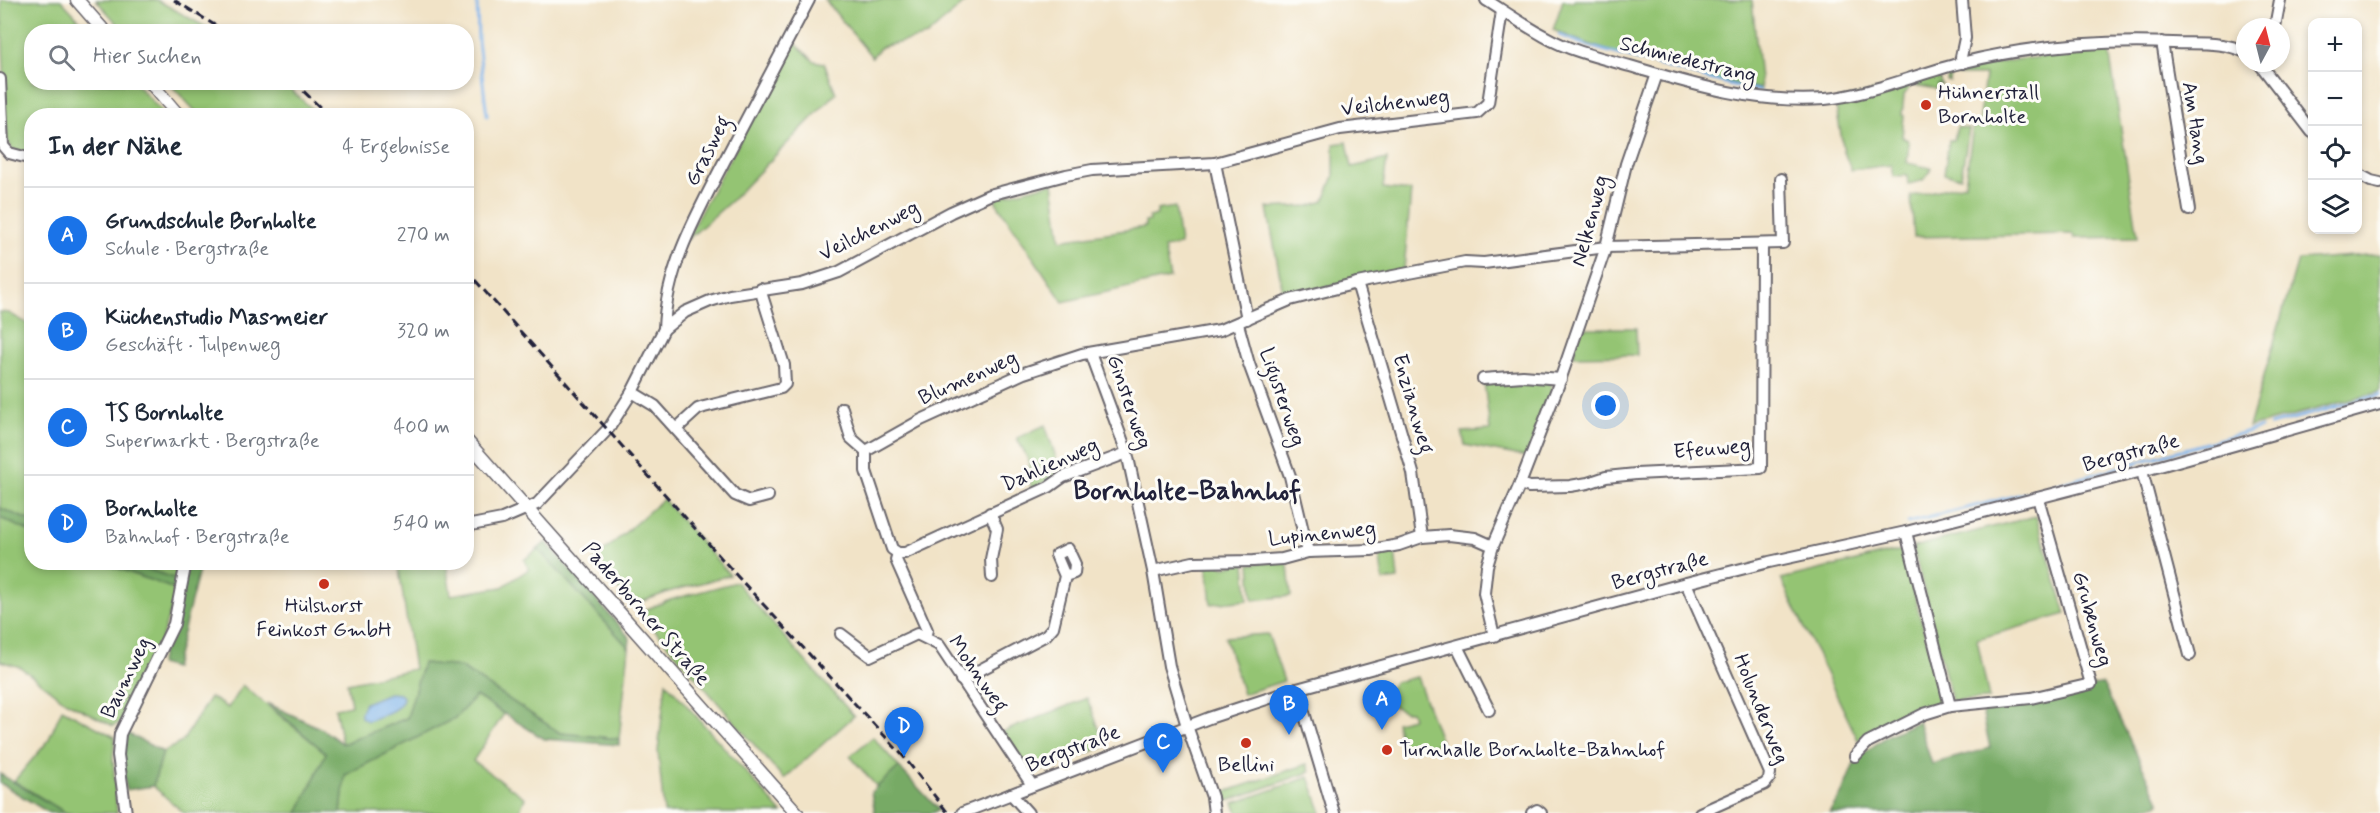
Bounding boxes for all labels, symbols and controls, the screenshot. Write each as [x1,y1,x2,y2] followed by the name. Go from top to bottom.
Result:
[2236,18,2290,72] north arrow
[2308,18,2362,234] map controls
[2308,18,2362,72] button: +
[24,24,474,90] search box
[1617,30,1759,91] street label: Schmiedestrang
[45,41,78,74] icon: search
[93,43,202,71] text: Hier suchen
[2308,72,2362,126] button: −
[1938,79,2039,131] place label: Hühnerstall Bornholte
[2175,80,2215,166] street label: Am Hang
[1339,82,1451,125] street label: Veilchenweg
[1919,98,1933,112] marker: Hühnerstall Bornholte
[678,111,739,192] street label: Grasweg
[2308,126,2362,180] button: locate
[48,130,182,164] text: In der Nähe
[342,134,450,161] text: 4 Ergebnisse
[1564,172,1617,270] street label: Nelkenweg
[2308,180,2362,234] button: layers
[814,194,924,269] street label: Veilchenweg
[105,208,317,236] text: Grundschule Bornholte
[61,222,74,249] text: A
[397,222,450,249] text: 270 m
[105,236,269,263] text: Schule · Bergstraße
[105,304,328,332] text: Küchenstudio Masmeier
[61,318,74,345] text: B
[397,318,450,345] text: 320 m
[105,332,281,359] text: Geschäft · Tulpenweg
[914,344,1022,413] street label: Blumenweg
[1250,344,1312,451] street label: Ligusterweg
[1099,351,1158,453] street label: Ginsterweg
[1383,351,1441,458] street label: Enzianweg
[1591,391,1620,420] your location
[105,400,224,428] text: TS Bornholte
[60,414,75,441] text: C
[394,414,450,441] text: 400 m
[2080,427,2183,480] street label: Bergstraße
[105,428,320,455] text: Supermarkt · Bergstraße
[997,431,1103,500] street label: Dahlienweg
[1672,432,1752,467] street label: Efeuweg
[1073,474,1301,509] district label: Bornholte-Bahnhof
[105,496,198,524] text: Bornholte
[61,510,74,537] text: D
[393,510,450,537] text: 540 m
[1267,514,1377,555] street label: Lupinenweg
[105,524,290,551] text: Bahnhof · Bergstraße
[576,536,716,692] street label: Paderborner Straße
[1609,545,1712,598] street label: Bergstraße
[2064,568,2119,670] street label: Grubenweg
[317,577,331,591] marker: Hülshorst Feinkost GmbH
[256,592,392,644] place label: Hülshorst Feinkost GmbH
[940,630,1015,719] street label: Mohnweg
[94,633,158,723] street label: Baumweg
[1726,650,1796,768] street label: Holunderweg
[1362,680,1402,730] pin: A
[1270,686,1308,735] pin: B
[884,708,924,757] pin: D
[1022,718,1124,781] street label: Bergstraße
[1144,724,1182,773] pin: C
[1239,736,1253,750] marker: Bellini
[1399,736,1665,764] place label: Turnhalle Bornholte-Bahnhof
[1380,743,1394,757] marker: Turnhalle Bornholte-Bahnhof
[1218,751,1274,779] place label: Bellini

